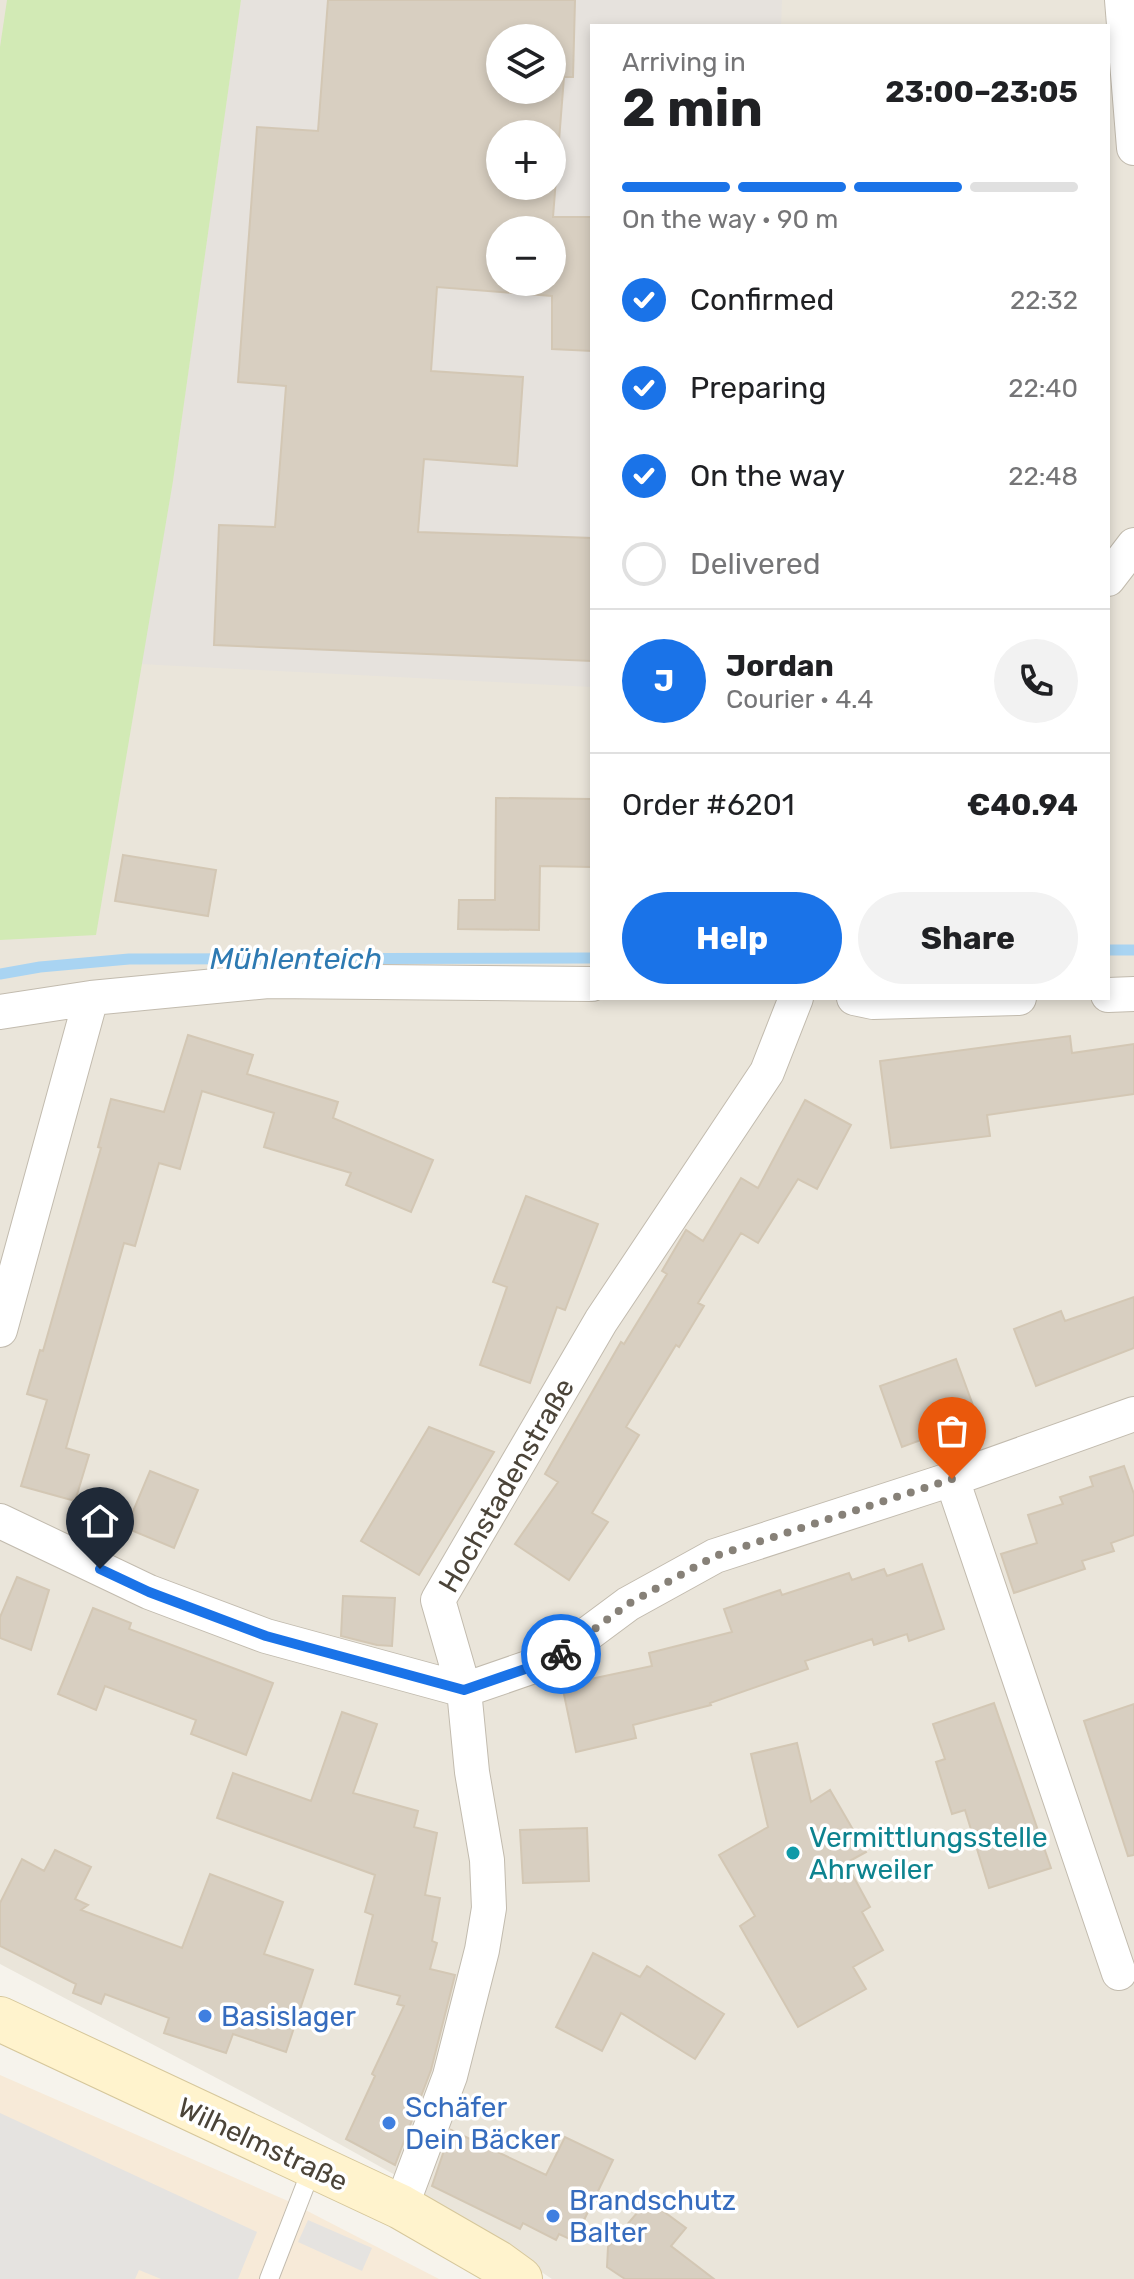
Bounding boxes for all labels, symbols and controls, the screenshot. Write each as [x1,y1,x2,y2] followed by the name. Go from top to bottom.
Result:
[486,24,566,296] map controls
[486,24,566,104] button: layers
[622,47,746,78] text: Arriving in
[885,74,1078,110] text: 23:00–23:05
[622,77,763,139] text: 2 min
[486,120,566,200] button: +
[622,204,838,235] text: On the way · 90 m
[486,216,566,296] button: −
[622,278,666,322] icon: check
[690,282,834,318] text: Confirmed
[1010,285,1078,316] text: 22:32
[622,366,666,410] icon: check
[690,370,826,406] text: Preparing
[1008,373,1078,404] text: 22:40
[622,454,666,498] icon: check
[690,458,845,494] text: On the way
[1008,461,1078,492] text: 22:48
[690,546,821,582] text: Delivered
[994,639,1078,723] button: phone
[726,648,834,684] text: Jordan
[654,663,674,699] text: J
[726,684,873,715] text: Courier · 4.4
[622,787,795,823] text: Order #6201
[967,787,1078,823] text: €40.94
[622,892,842,984] button: Help
[858,892,1078,984] button: Share
[210,941,382,977] water label: Mühlenteich
[432,1372,581,1598] street label: Hochstadenstraße
[918,1397,986,1479] pin
[930,1409,974,1453] icon: bag
[66,1487,134,1569] pin
[78,1499,122,1543] icon: home
[521,1614,601,1694] courier
[539,1632,583,1676] icon: bike
[809,1821,1048,1886] place label: Vermittlungsstelle Ahrweiler
[784,1844,802,1862] marker: Vermittlungsstelle Ahrweiler
[221,2000,356,2033] place label: Basislager
[196,2007,214,2025] marker: Basislager
[173,2091,353,2198] street label: Wilhelmstraße
[405,2091,561,2156] place label: Schäfer Dein Bäcker
[380,2114,398,2132] marker: Schäfer Dein Bäcker
[569,2184,736,2249] place label: Brandschutz Balter
[544,2207,562,2225] marker: Brandschutz Balter

